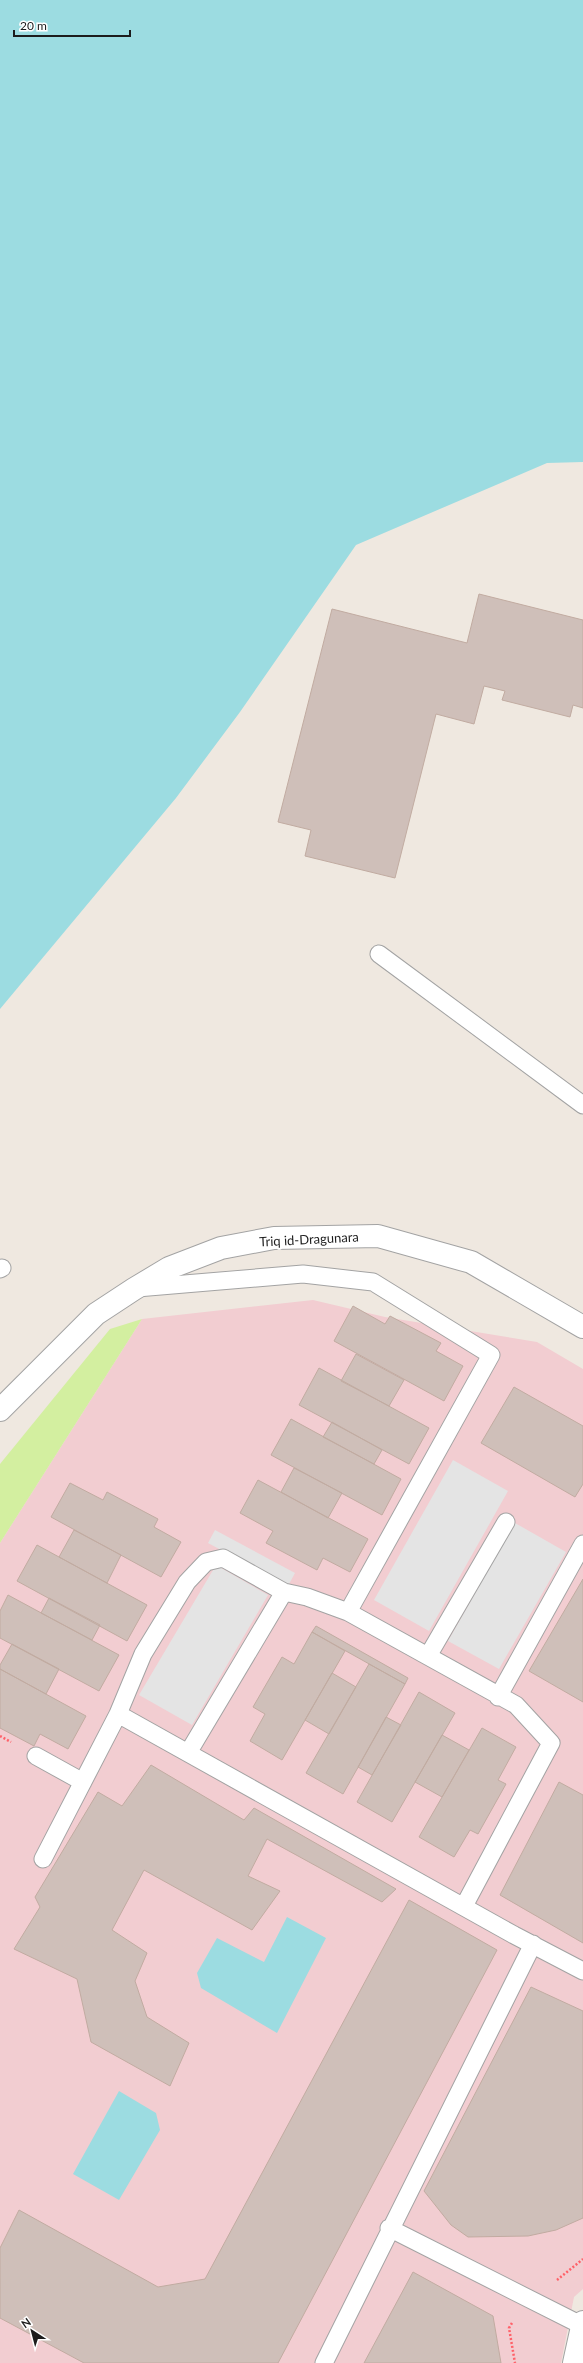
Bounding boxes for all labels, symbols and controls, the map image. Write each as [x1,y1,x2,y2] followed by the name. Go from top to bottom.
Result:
[14,12,130,38] scale bar
[20,18,47,33] text: 20 m
[259,1228,359,1250] street label: Triq id-Dragunara
[12,2311,52,2351] north arrow
[19,2315,33,2330] text: N

